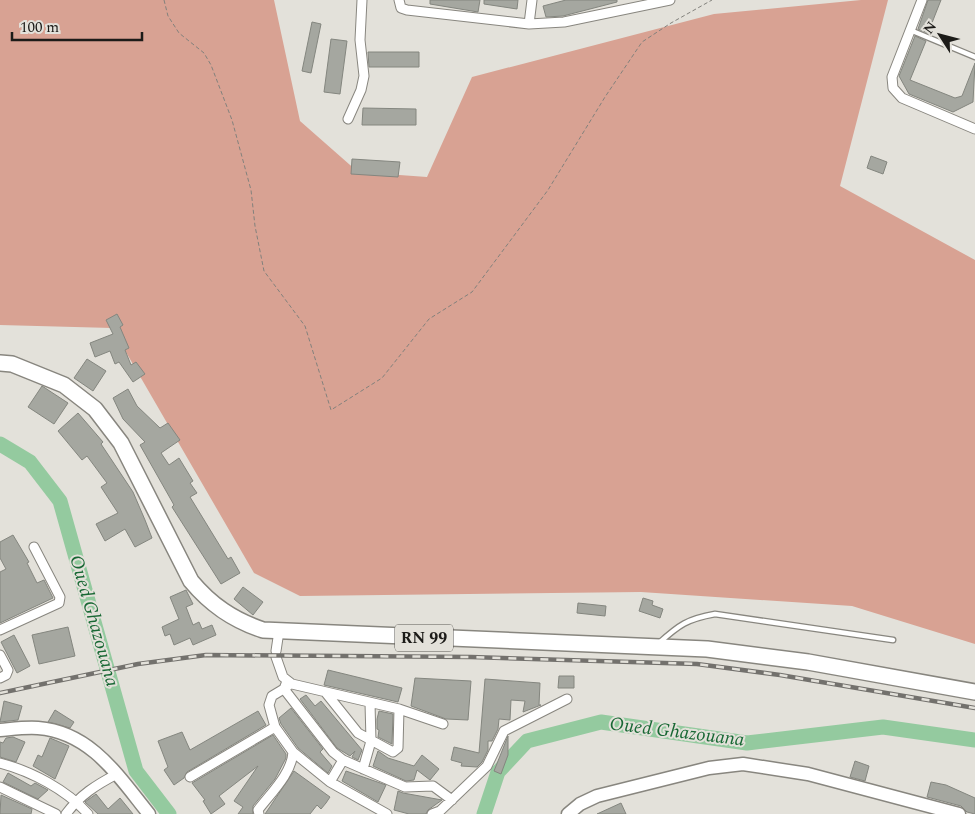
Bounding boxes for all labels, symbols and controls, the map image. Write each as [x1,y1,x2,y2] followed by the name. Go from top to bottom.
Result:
[12,10,142,42] scale bar
[915,10,965,60] north arrow
[20,16,59,39] text: 100 m
[918,17,942,38] text: N
[61,552,127,691] water label: Oued Ghazouana
[395,624,453,651] road number: RN 99
[608,709,746,755] water label: Oued Ghazouana

